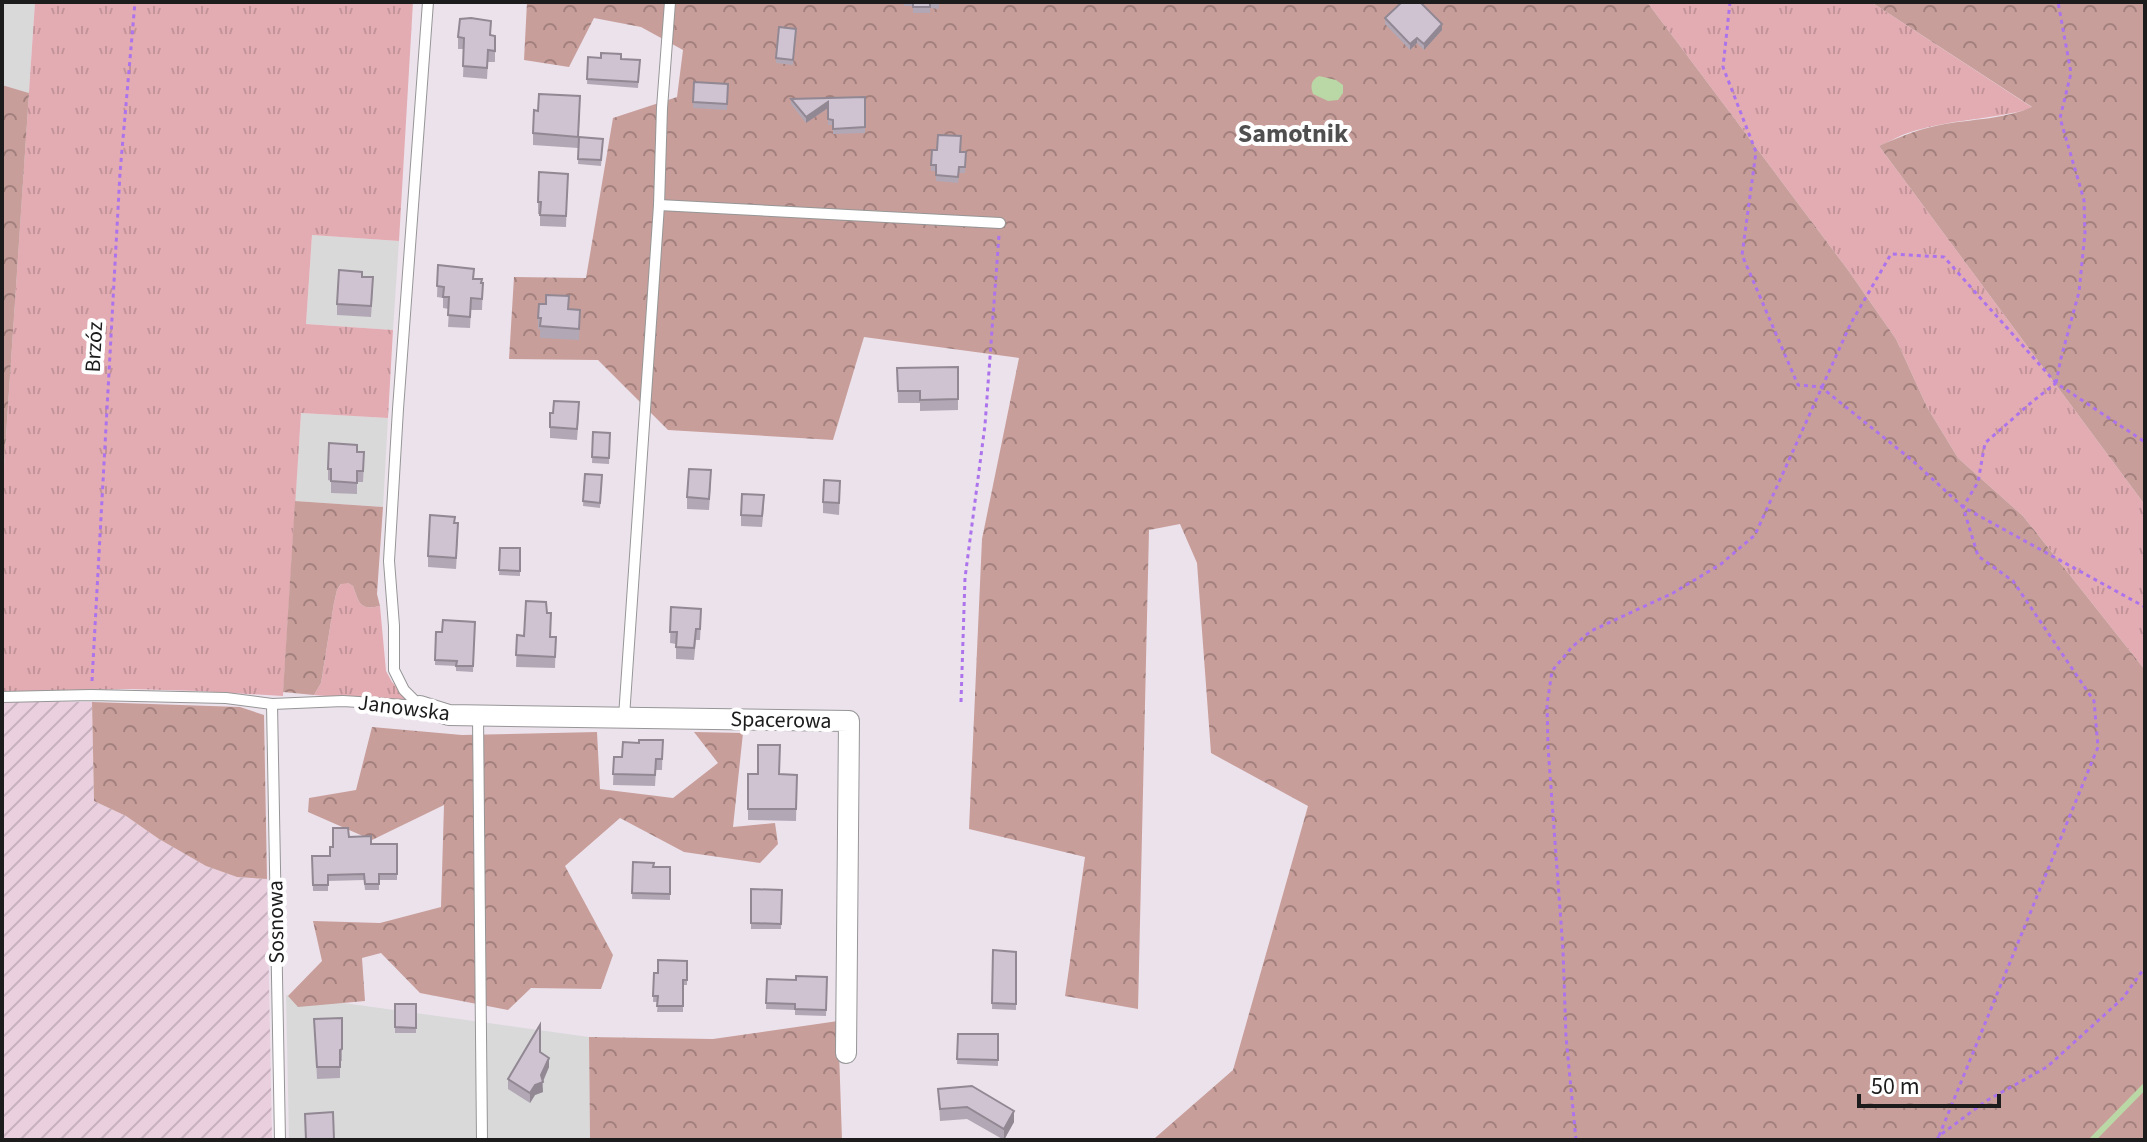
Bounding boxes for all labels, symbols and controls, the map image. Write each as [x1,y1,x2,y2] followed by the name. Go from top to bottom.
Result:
[1238,115,1349,152] district label: Samotnik
[77,321,111,373] street label: Brzóz
[356,686,452,730] street label: Janowska
[730,703,832,737] street label: Spacerowa
[259,880,293,964] street label: Sosnowa
[1859,1058,1999,1108] scale bar
[1871,1069,1920,1104] text: 50 m

